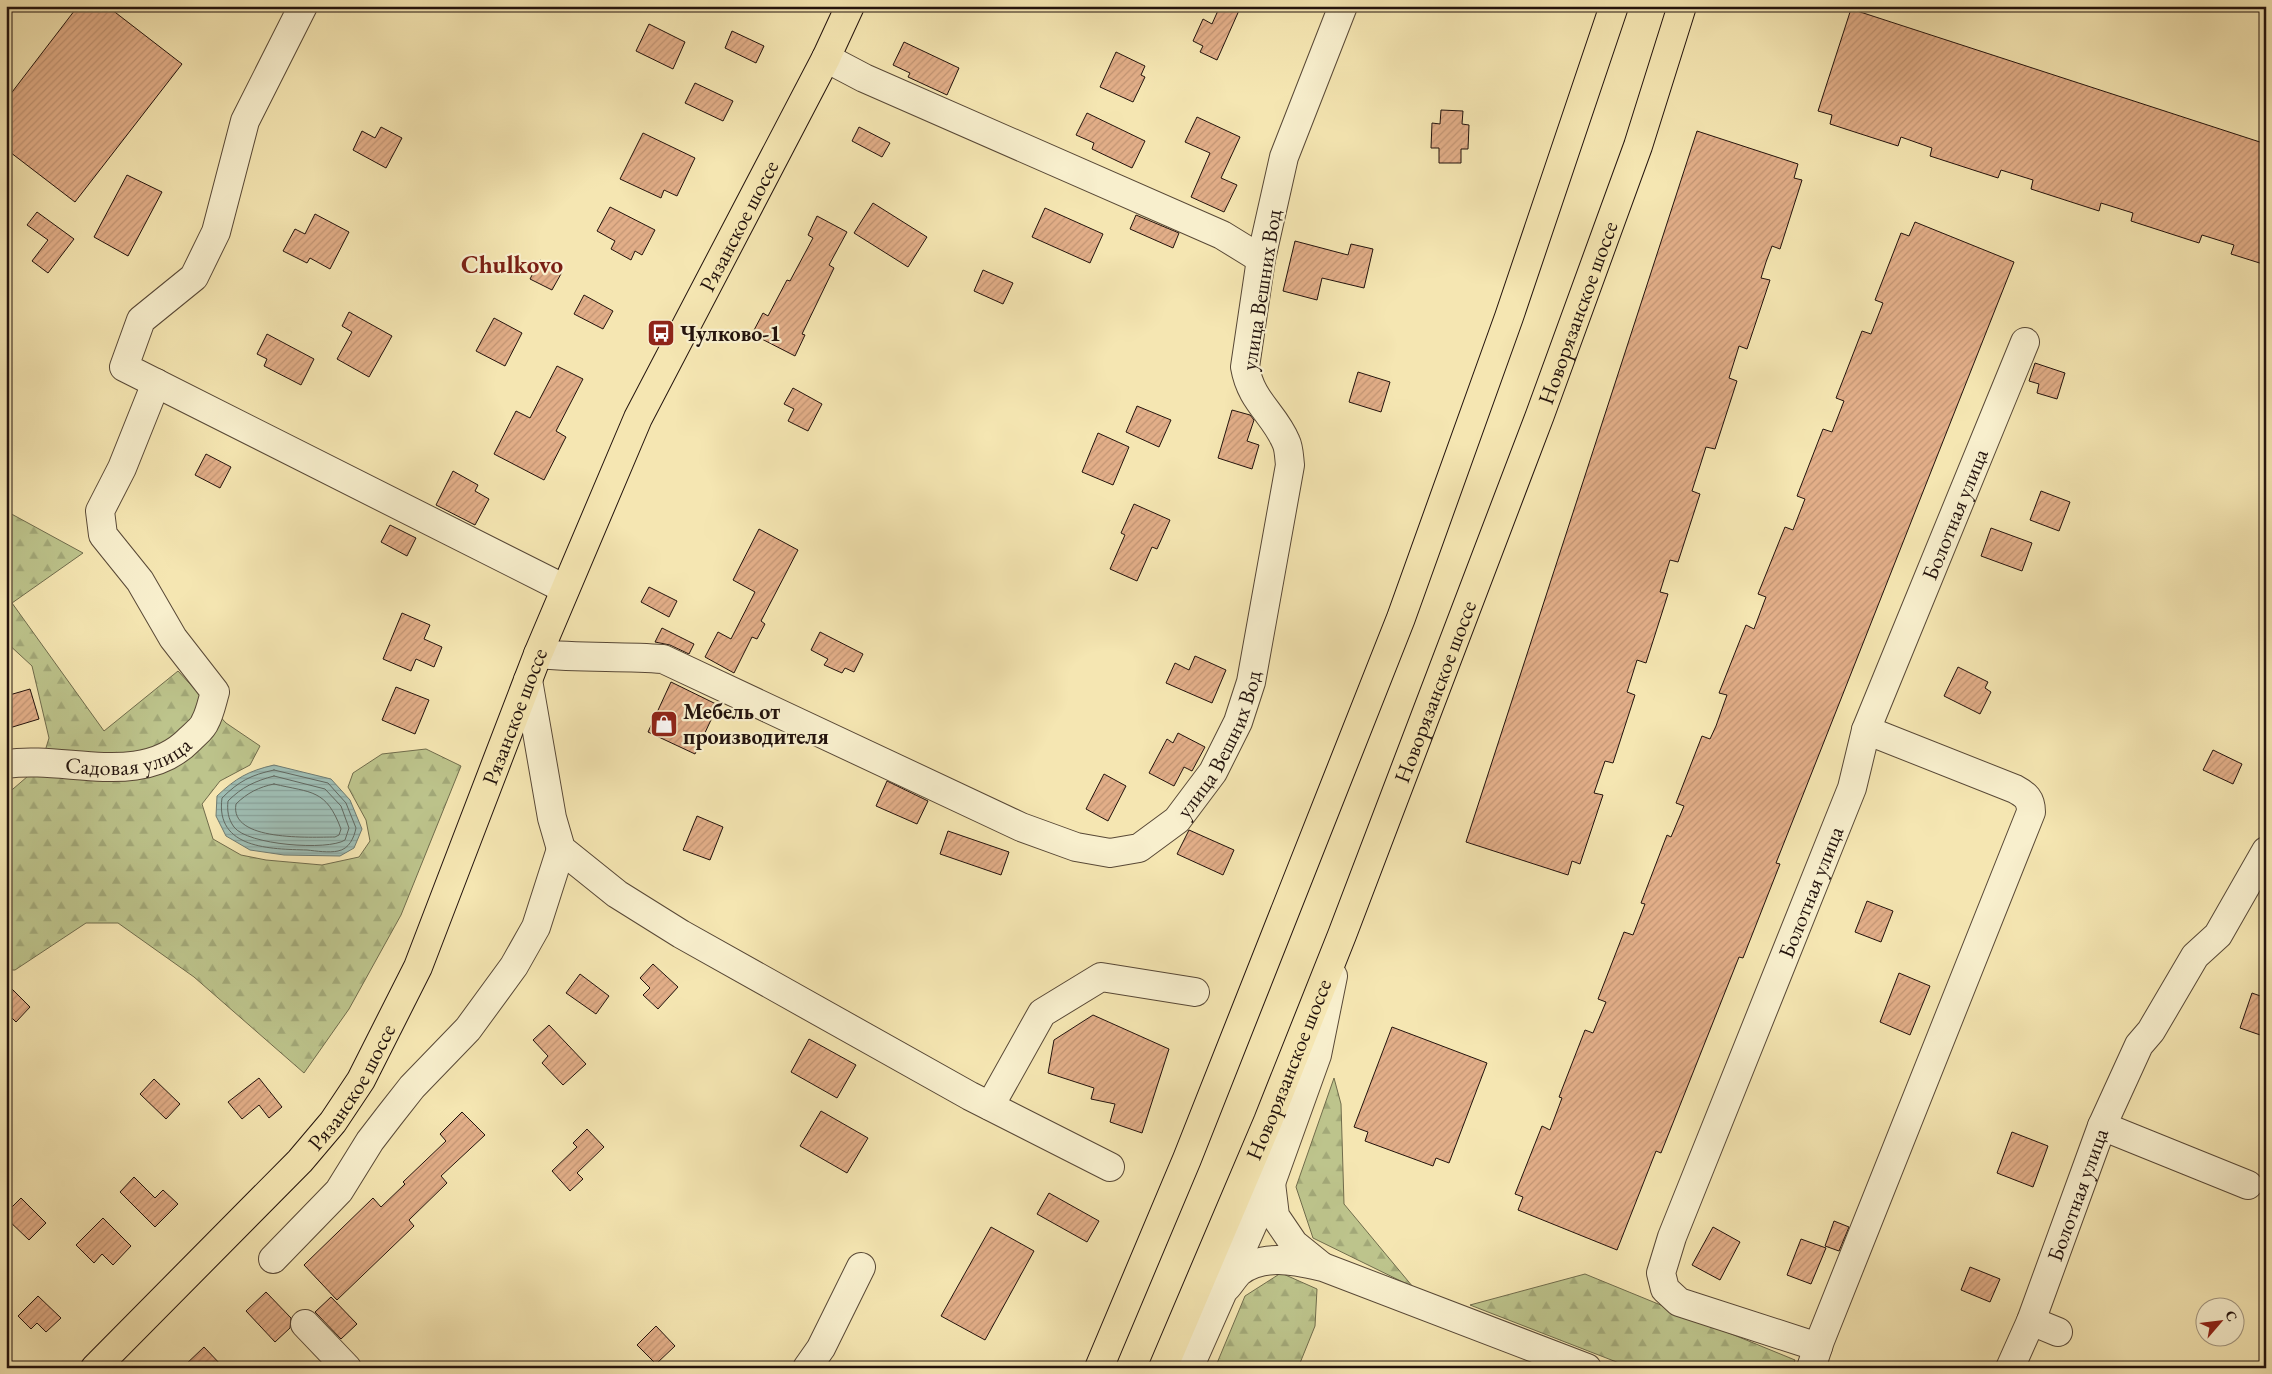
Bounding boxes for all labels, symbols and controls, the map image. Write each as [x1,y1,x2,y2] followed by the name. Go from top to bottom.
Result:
[692,155,785,296] street label: Рязанское шоссе
[1234,207,1288,373] street label: улица Вешних Вод
[1531,217,1624,408] street label: Новорязанское шоссе
[461,248,563,280] district label: Chulkovo
[646,318,676,348] bus stop icon: Чулково-1
[680,319,781,348] place label: Чулково-1
[1915,444,1994,584] street label: Болотная улица
[1387,596,1483,787] street label: Новорязанское шоссе
[475,643,554,789] street label: Рязанское шоссе
[1169,668,1267,824] street label: улица Вешних Вод
[683,697,829,751] place label: Мебель от производителя
[649,709,679,739] shop icon: Мебель от производителя
[64,730,198,782] street label: Садовая улица
[1771,822,1850,962] street label: Болотная улица
[1239,974,1338,1164] street label: Новорязанское шоссе
[301,1018,402,1156] street label: Рязанское шоссе
[2040,1124,2115,1265] street label: Болотная улица
[2194,1296,2244,1346] north arrow
[2221,1307,2242,1325] text: С

